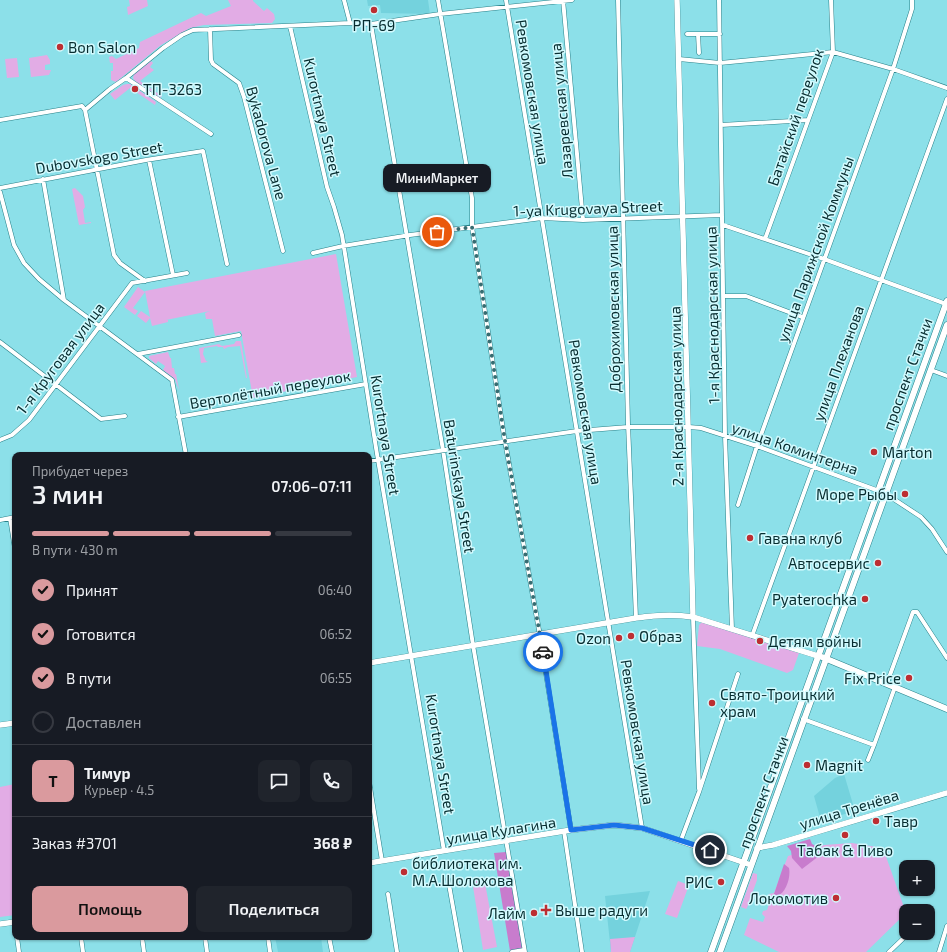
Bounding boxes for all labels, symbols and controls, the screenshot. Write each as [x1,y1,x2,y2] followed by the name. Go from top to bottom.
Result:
[369,5,379,15] marker: РП-69
[353,16,395,34] place label: РП-69
[512,18,553,166] street label: Ревкомовская улица
[68,38,136,56] place label: Bon Salon
[55,42,65,52] marker: Bon Salon
[546,42,577,180] street label: Лазаревская улица
[763,46,828,188] street label: Батайский переулок
[301,56,345,178] street label: Kurortnaya Street
[143,80,202,98] place label: ТП-3263
[130,84,140,94] marker: ТП-3263
[243,84,291,202] street label: Bykadorova Lane
[34,137,164,177] street label: Dubovskogo Street
[773,154,858,345] street label: улица Парижской Коммуны
[383,164,491,192] callout: МиниМаркет
[396,170,478,186] text: МиниМаркет
[513,196,663,220] street label: 1-ya Krugovaya Street
[420,215,454,249] pin
[426,221,448,243] icon: bag
[603,226,624,392] street label: Доброхимовская улица
[701,226,724,404] street label: 1-я Краснодарская улица
[12,299,109,418] street label: 1-я Круговая улица
[809,303,868,424] street label: улица Плеханова
[665,306,688,486] street label: 2-я Краснодарская улица
[878,316,936,432] street label: проспект Стачки
[565,338,606,486] street label: Ревкомовская улица
[188,366,352,413] street label: Вертолётный переулок
[368,374,404,497] street label: Kurortnaya Street
[441,418,479,554] street label: Baturinskaya Street
[729,418,861,479] street label: улица Коминтерна
[882,443,932,461] place label: Marton
[869,447,879,457] marker: Marton
[32,463,128,479] text: Прибудет через
[271,477,352,495] text: 07:06–07:11
[32,478,103,509] text: 3 мин
[816,485,897,503] place label: Море Рыбы
[900,489,910,499] marker: Море Рыбы
[758,529,842,548] place label: Гавана клуб
[745,533,755,543] marker: Гавана клуб
[32,542,118,558] text: В пути · 430 m
[788,554,870,572] place label: Автосервис
[873,558,883,568] marker: Автосервис
[32,579,54,601] icon: check
[66,581,118,599] text: Принят
[318,582,352,598] text: 06:40
[772,590,857,608] place label: Pyaterochka
[860,594,870,604] marker: Pyaterochka
[32,623,54,645] icon: check
[66,625,136,643] text: Готовится
[319,626,352,642] text: 06:52
[639,627,682,645] place label: Образ
[576,629,611,647] place label: Ozon
[626,631,636,641] marker: Образ
[523,632,563,672] courier
[768,632,861,650] place label: Детям войны
[614,633,624,643] marker: Ozon
[755,636,765,646] marker: Детям войны
[532,641,554,663] icon: car
[617,658,658,806] street label: Ревкомовская улица
[32,667,54,689] icon: check
[66,669,111,687] text: В пути
[844,669,901,687] place label: Fix Price
[320,670,352,686] text: 06:55
[904,673,914,683] marker: Fix Price
[720,685,835,720] place label: Свято-Троицкий храм
[423,693,459,816] street label: Kurortnaya Street
[707,698,717,708] marker: Свято-Троицкий храм
[66,713,142,731] text: Доставлен
[734,734,792,850] street label: проспект Стачки
[815,756,863,774] place label: Magnit
[258,760,300,802] button: chat
[310,760,352,802] button: phone
[802,760,812,770] marker: Magnit
[84,764,130,782] text: Тимур
[48,772,58,790] text: Т
[84,782,154,798] text: Курьер · 4.5
[797,785,901,834] street label: улица Тренёва
[445,812,557,849] street label: улица Кулагина
[884,812,918,830] place label: Тавр
[871,816,881,826] marker: Тавр
[840,830,850,840] marker: Табак & Пиво
[693,833,727,867] pin
[32,834,117,852] text: Заказ #3701
[313,834,352,852] text: 368 ₽
[699,839,721,861] icon: home
[797,841,893,859] place label: Табак & Пиво
[412,854,522,889] place label: библиотека им. М.А.Шолохова
[899,860,935,940] map controls
[899,860,935,896] button: +
[399,867,409,877] marker: библиотека им. М.А.Шолохова
[685,873,713,891] place label: РИС
[716,877,726,887] marker: РИС
[32,886,188,932] button: Помощь
[196,886,352,932] button: Поделиться
[749,889,828,907] place label: Локомотив
[831,893,841,903] marker: Локомотив
[555,901,648,920] place label: Выше радуги
[488,904,526,922] place label: Лайм
[540,904,552,916] marker: Выше радуги
[899,904,935,940] button: −
[529,908,539,918] marker: Лайм

